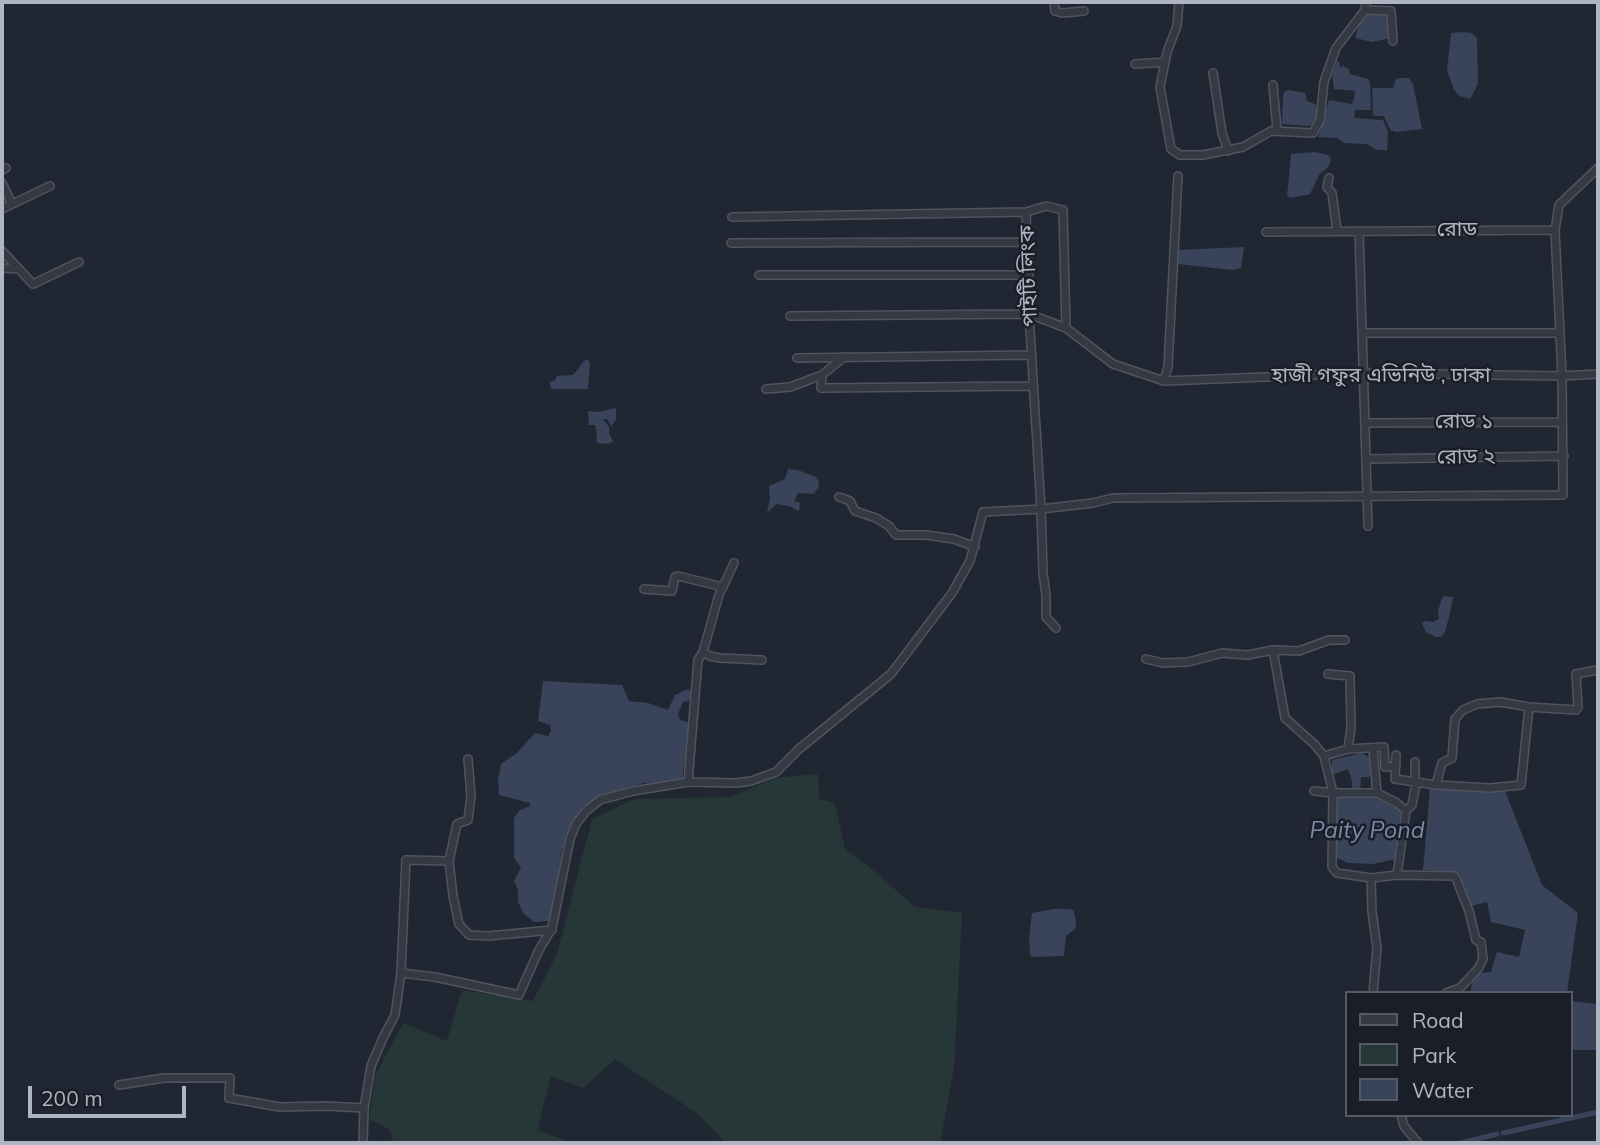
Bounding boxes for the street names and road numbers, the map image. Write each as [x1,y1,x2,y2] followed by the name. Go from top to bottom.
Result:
[1437,217,1477,243] street label: রোড
[1015,225,1043,327] street label: পাইটি লিংক
[1271,363,1491,389] street label: হাজী গফুর এভিনিউ , ঢাকা
[1435,409,1493,435] street label: রোড ১
[1437,444,1495,470] street label: রোড ২

